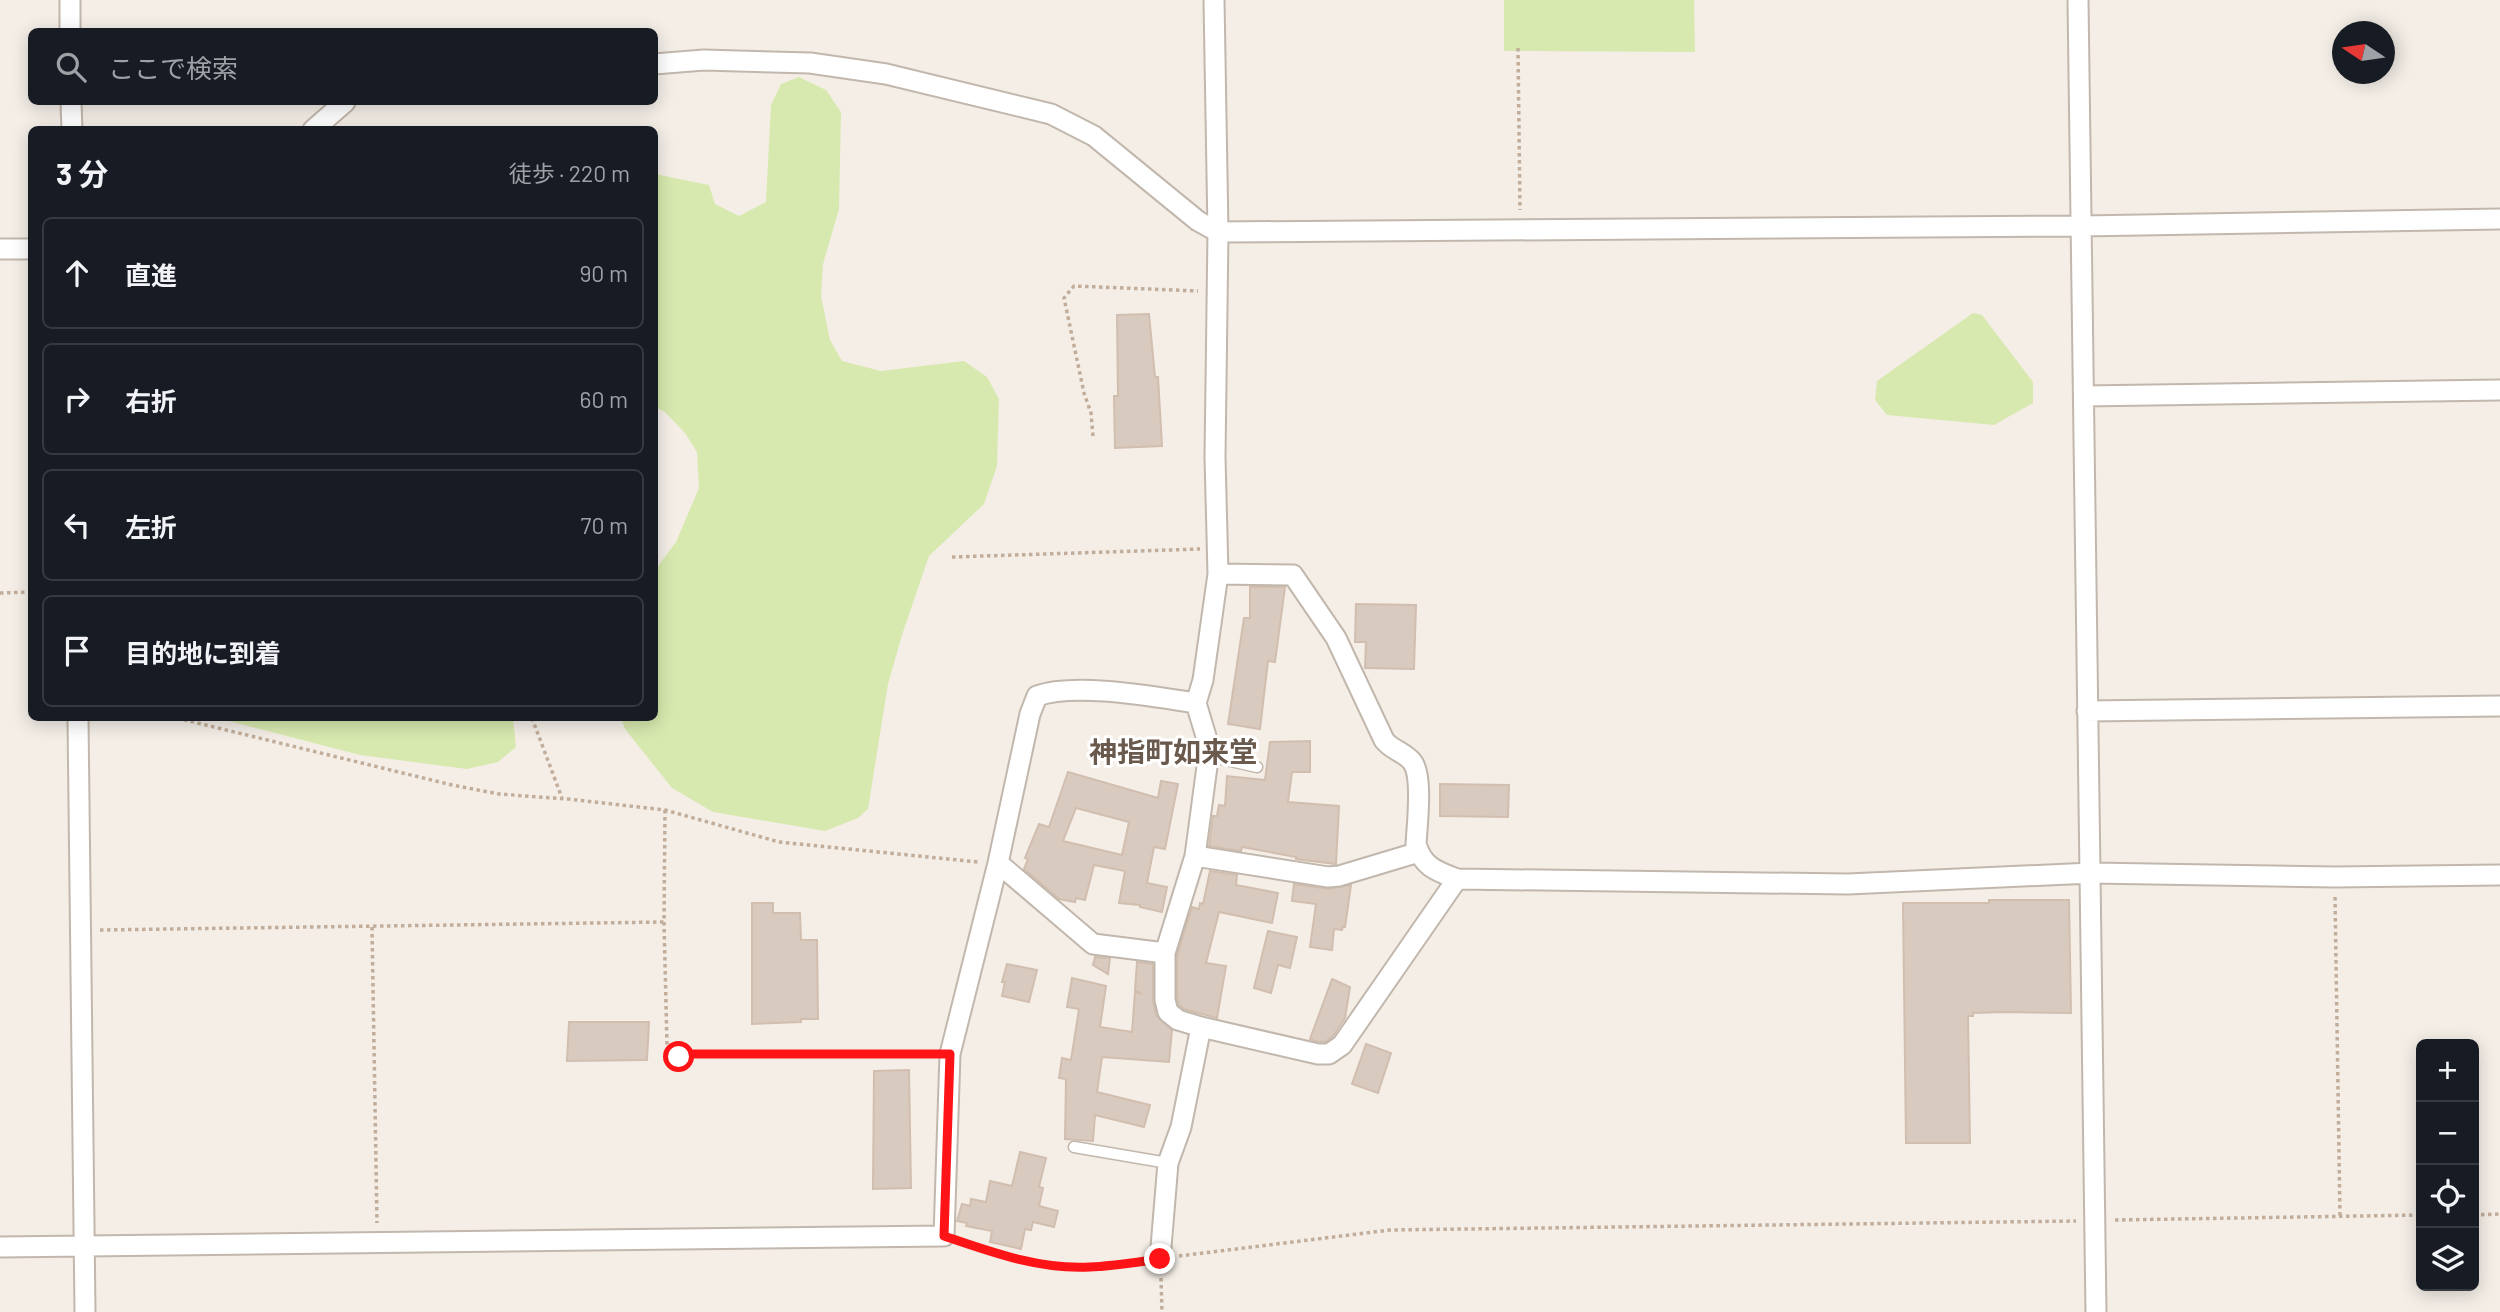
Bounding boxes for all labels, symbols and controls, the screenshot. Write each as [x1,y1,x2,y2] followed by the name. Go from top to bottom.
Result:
[2332,21,2395,84] north arrow
[28,28,658,105] search box
[52,48,90,86] icon: search
[108,52,238,83] text: ここで検索
[56,155,108,191] text: 3 分
[509,159,630,187] text: 徒歩 · 220 m
[58,254,96,292] icon: ahead
[125,259,177,290] text: 直進
[579,259,628,287] text: 90 m
[58,380,96,418] icon: right
[125,385,177,416] text: 右折
[580,385,628,413] text: 60 m
[58,506,96,544] icon: left
[125,511,177,542] text: 左折
[581,511,628,539] text: 70 m
[58,632,96,670] icon: arrive
[125,637,281,668] text: 目的地に到着
[1089,734,1257,768] district label: 神指町如来堂
[2416,1039,2479,1291] map controls
[2416,1039,2479,1102] button: +
[663,1041,694,1072] route start
[2416,1102,2479,1165] button: −
[2416,1165,2479,1228] button: locate
[2416,1228,2479,1291] button: layers
[1144,1243,1175,1274] route end

